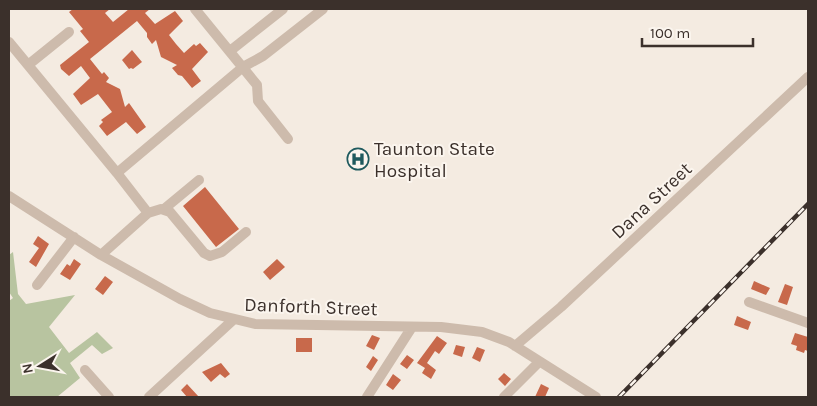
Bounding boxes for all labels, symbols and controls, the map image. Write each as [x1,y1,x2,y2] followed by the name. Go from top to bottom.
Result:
[642,15,753,47] scale bar
[650,24,690,42] text: 100 m
[374,138,495,182] place label: Taunton State Hospital
[346,147,370,171] hospital icon: Taunton State Hospital
[607,158,696,243] street label: Dana Street
[244,294,378,320] street label: Danforth Street
[15,341,65,391] north arrow
[18,362,37,375] text: N

